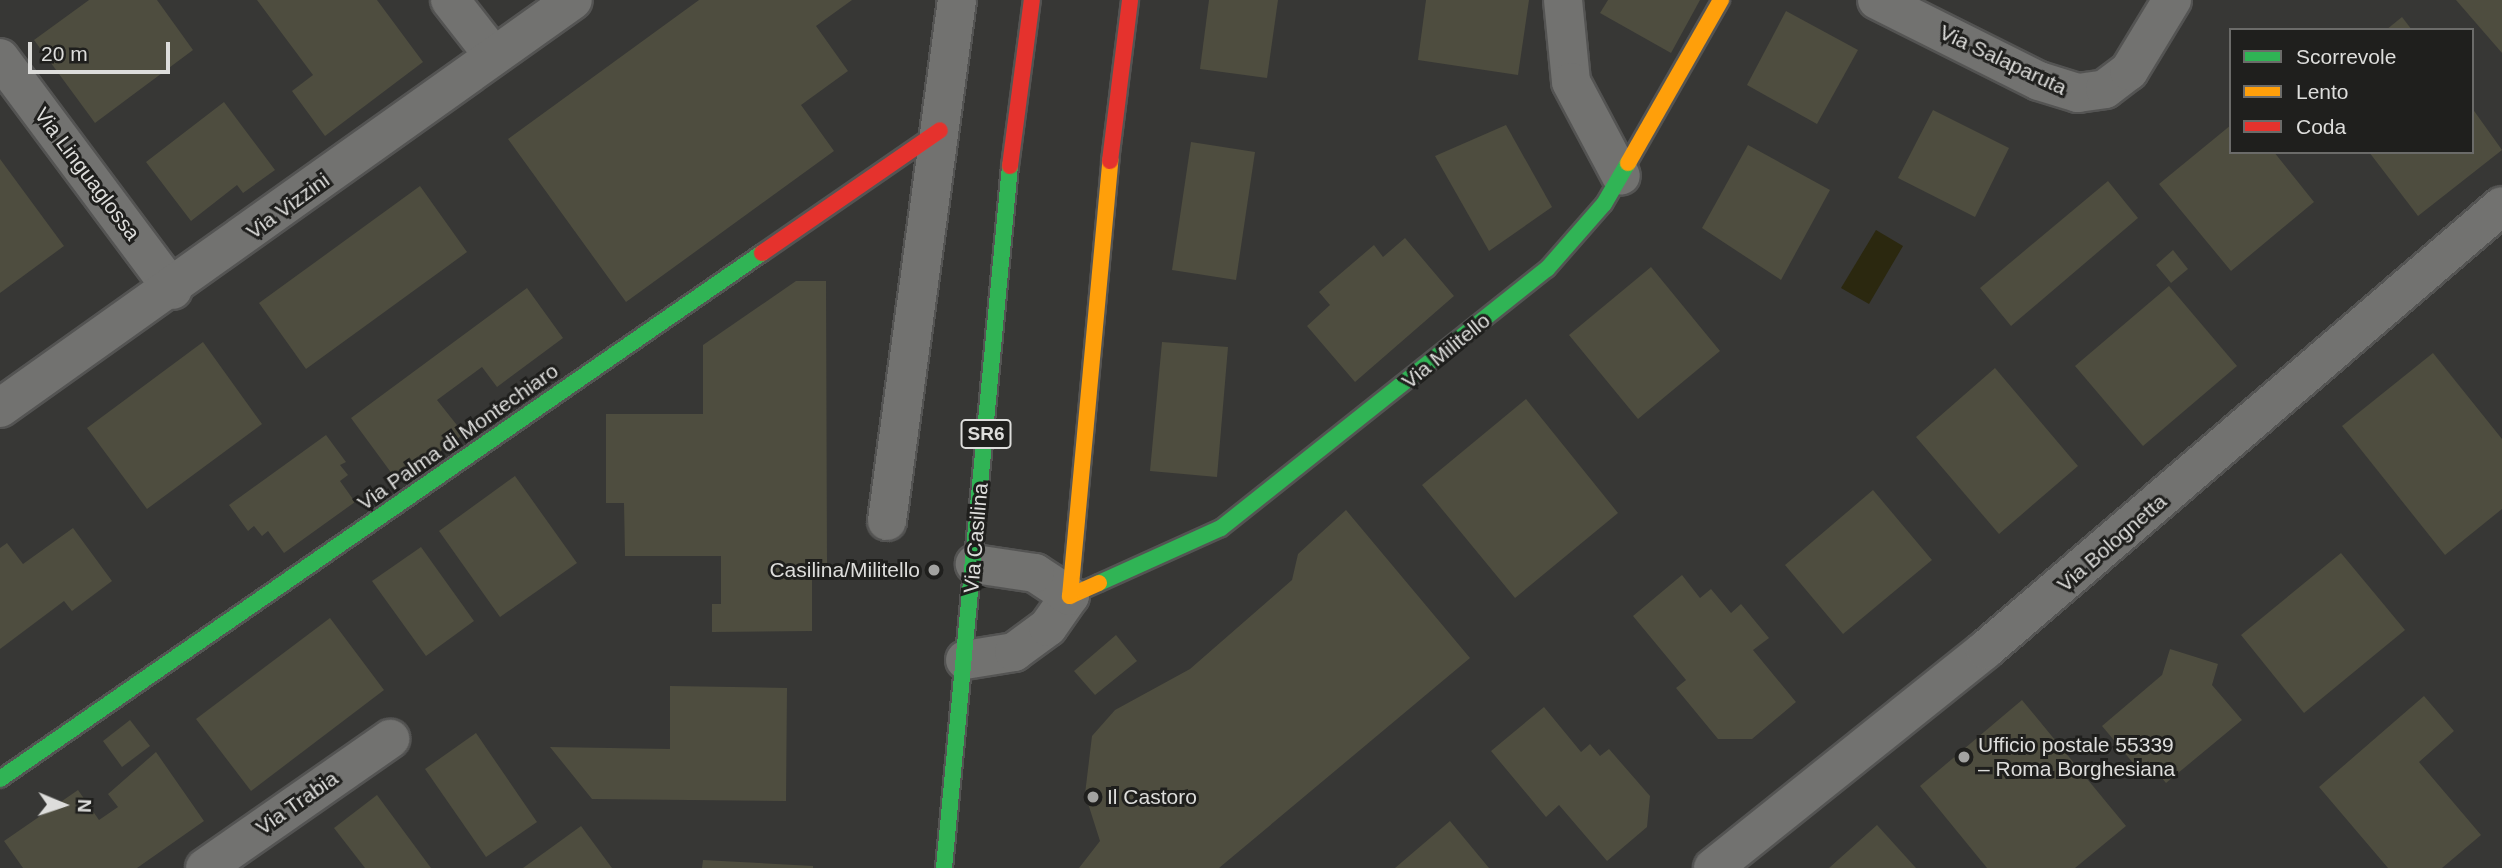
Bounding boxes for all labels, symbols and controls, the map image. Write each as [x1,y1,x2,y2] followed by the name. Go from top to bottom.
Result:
[1935,20,2071,100] street label: Via Salaparuta
[32,28,173,72] scale bar
[2229,28,2474,154] legend
[41,42,88,65] text: 20 m
[2296,45,2396,68] text: Scorrevole
[2296,80,2349,103] text: Lento
[29,103,145,245] street label: Via Linguaglossa
[2296,115,2346,138] text: Coda
[242,168,334,244] street label: Via Vizzini
[1397,308,1495,394] street label: Via Militello
[353,358,563,516] street label: Via Palma di Montechiaro
[960,418,1012,449] road number: SR6
[959,482,993,594] street label: Via Casilina
[2052,489,2172,597] street label: Via Bolognetta
[769,557,920,583] place label: Casilina/Militello
[926,562,942,578] marker: Casilina/Militello
[1978,732,2175,782] place label: Ufficio postale 55339 – Roma Borghesiana
[1956,749,1972,765] marker: Ufficio postale 55339 – Roma Borghesiana
[251,766,343,840] street label: Via Trabia
[28,770,98,840] north arrow
[1107,784,1197,810] place label: Il Castoro
[1085,789,1101,805] marker: Il Castoro
[74,799,95,813] text: N

